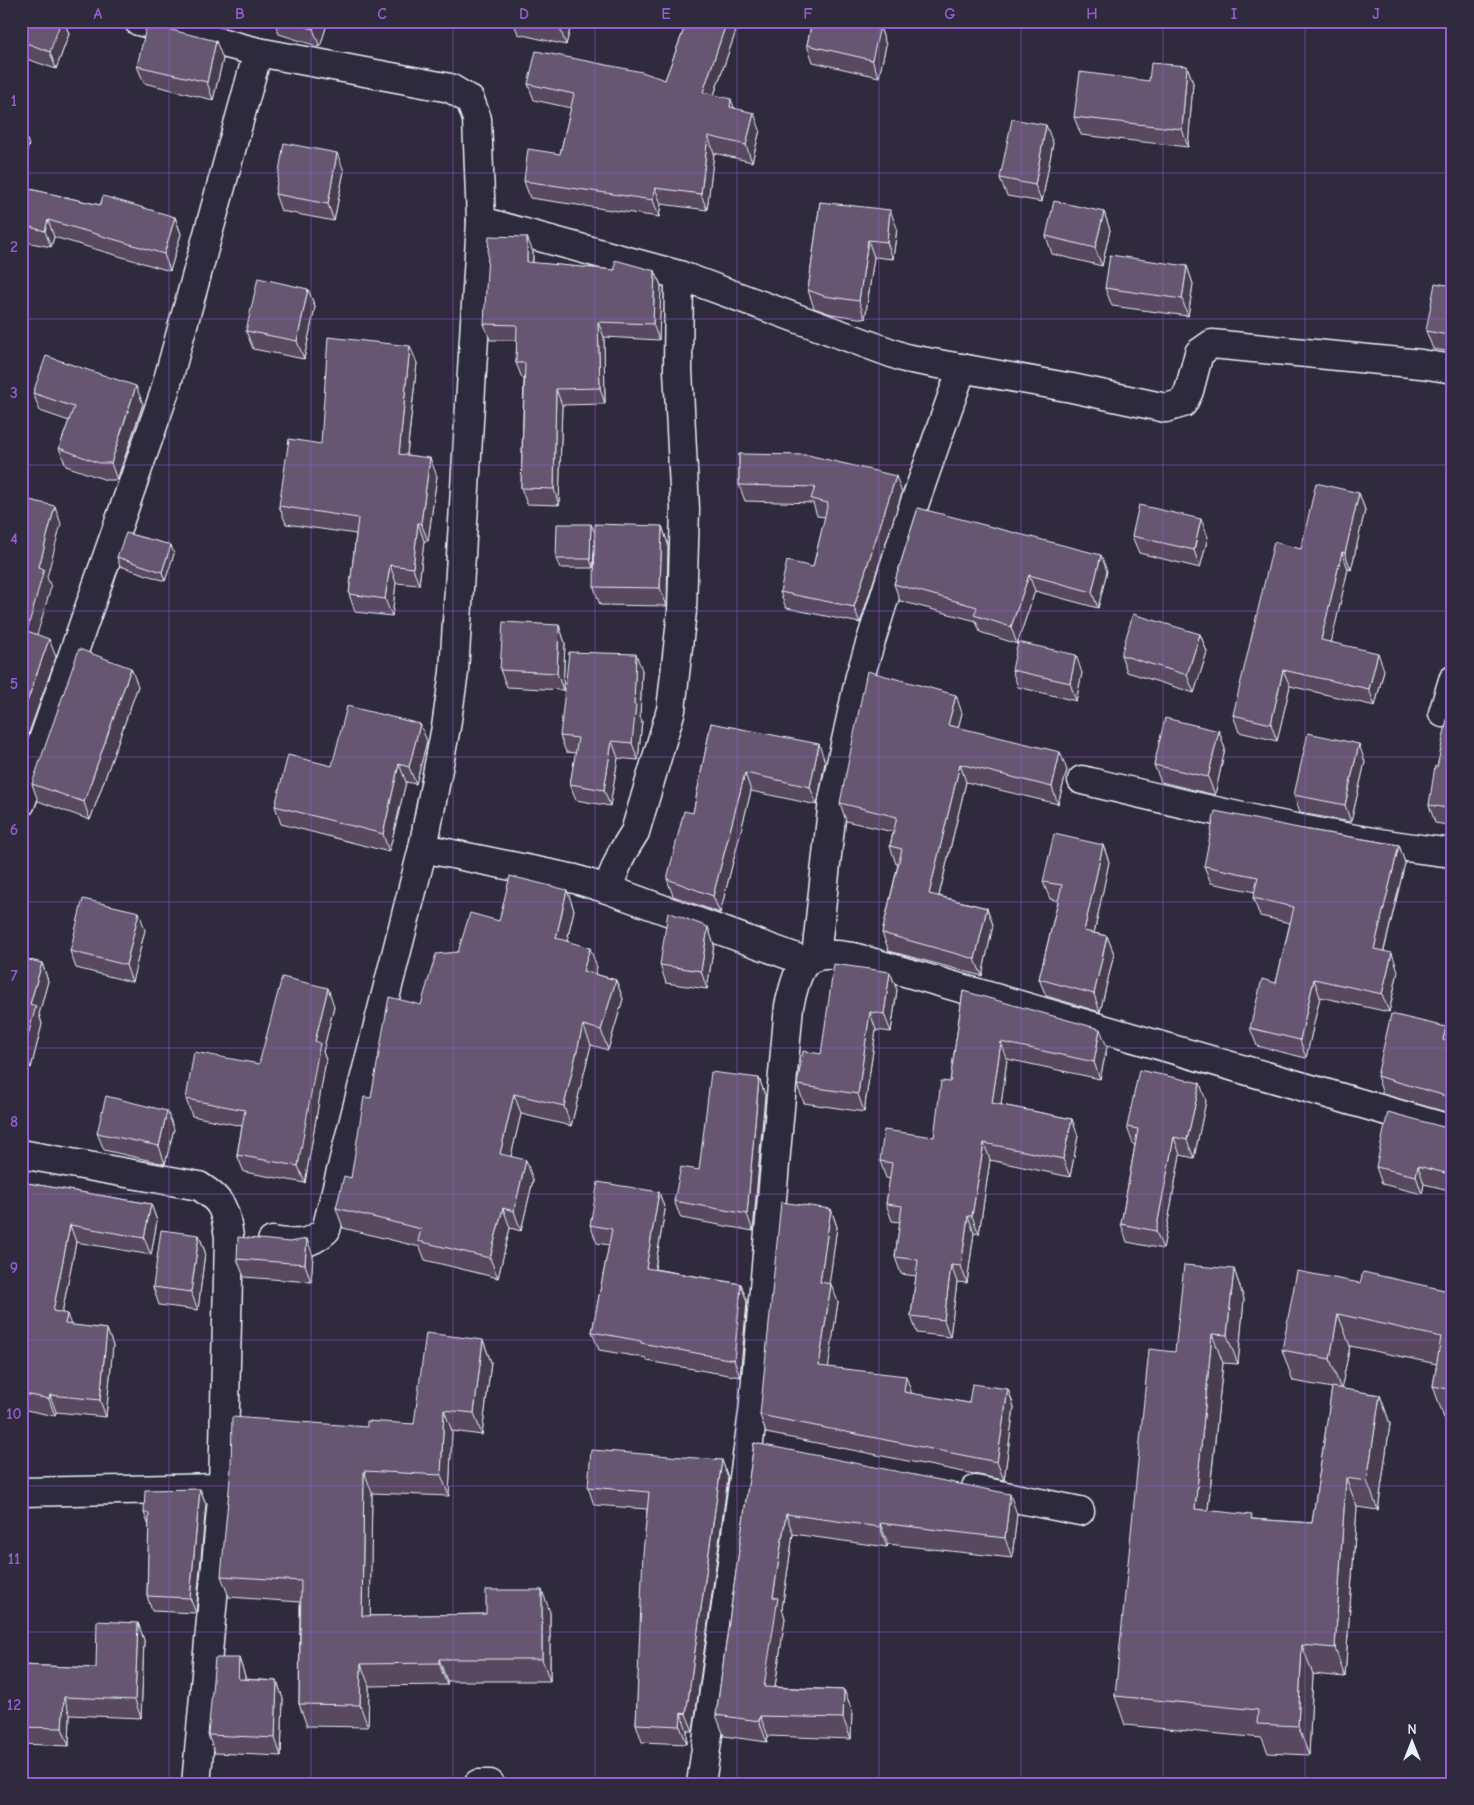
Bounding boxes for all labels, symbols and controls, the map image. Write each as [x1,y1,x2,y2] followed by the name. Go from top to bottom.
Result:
[94,5,103,23] text: A
[235,5,245,23] text: B
[377,5,387,23] text: C
[519,5,529,23] text: D
[661,5,671,23] text: E
[803,5,813,23] text: F
[944,5,956,23] text: G
[1086,5,1098,23] text: H
[1231,5,1237,23] text: I
[1372,5,1380,23] text: J
[11,92,17,110] text: 1
[10,238,18,256] text: 2
[10,384,18,402] text: 3
[10,530,18,548] text: 4
[10,675,18,693] text: 5
[10,821,18,839] text: 6
[10,967,18,985] text: 7
[10,1113,18,1131] text: 8
[10,1259,18,1277] text: 9
[6,1405,22,1423] text: 10
[8,1550,20,1568] text: 11
[7,1696,21,1714] text: 12
[1386,1718,1436,1768] north arrow
[1407,1721,1417,1738] text: N

